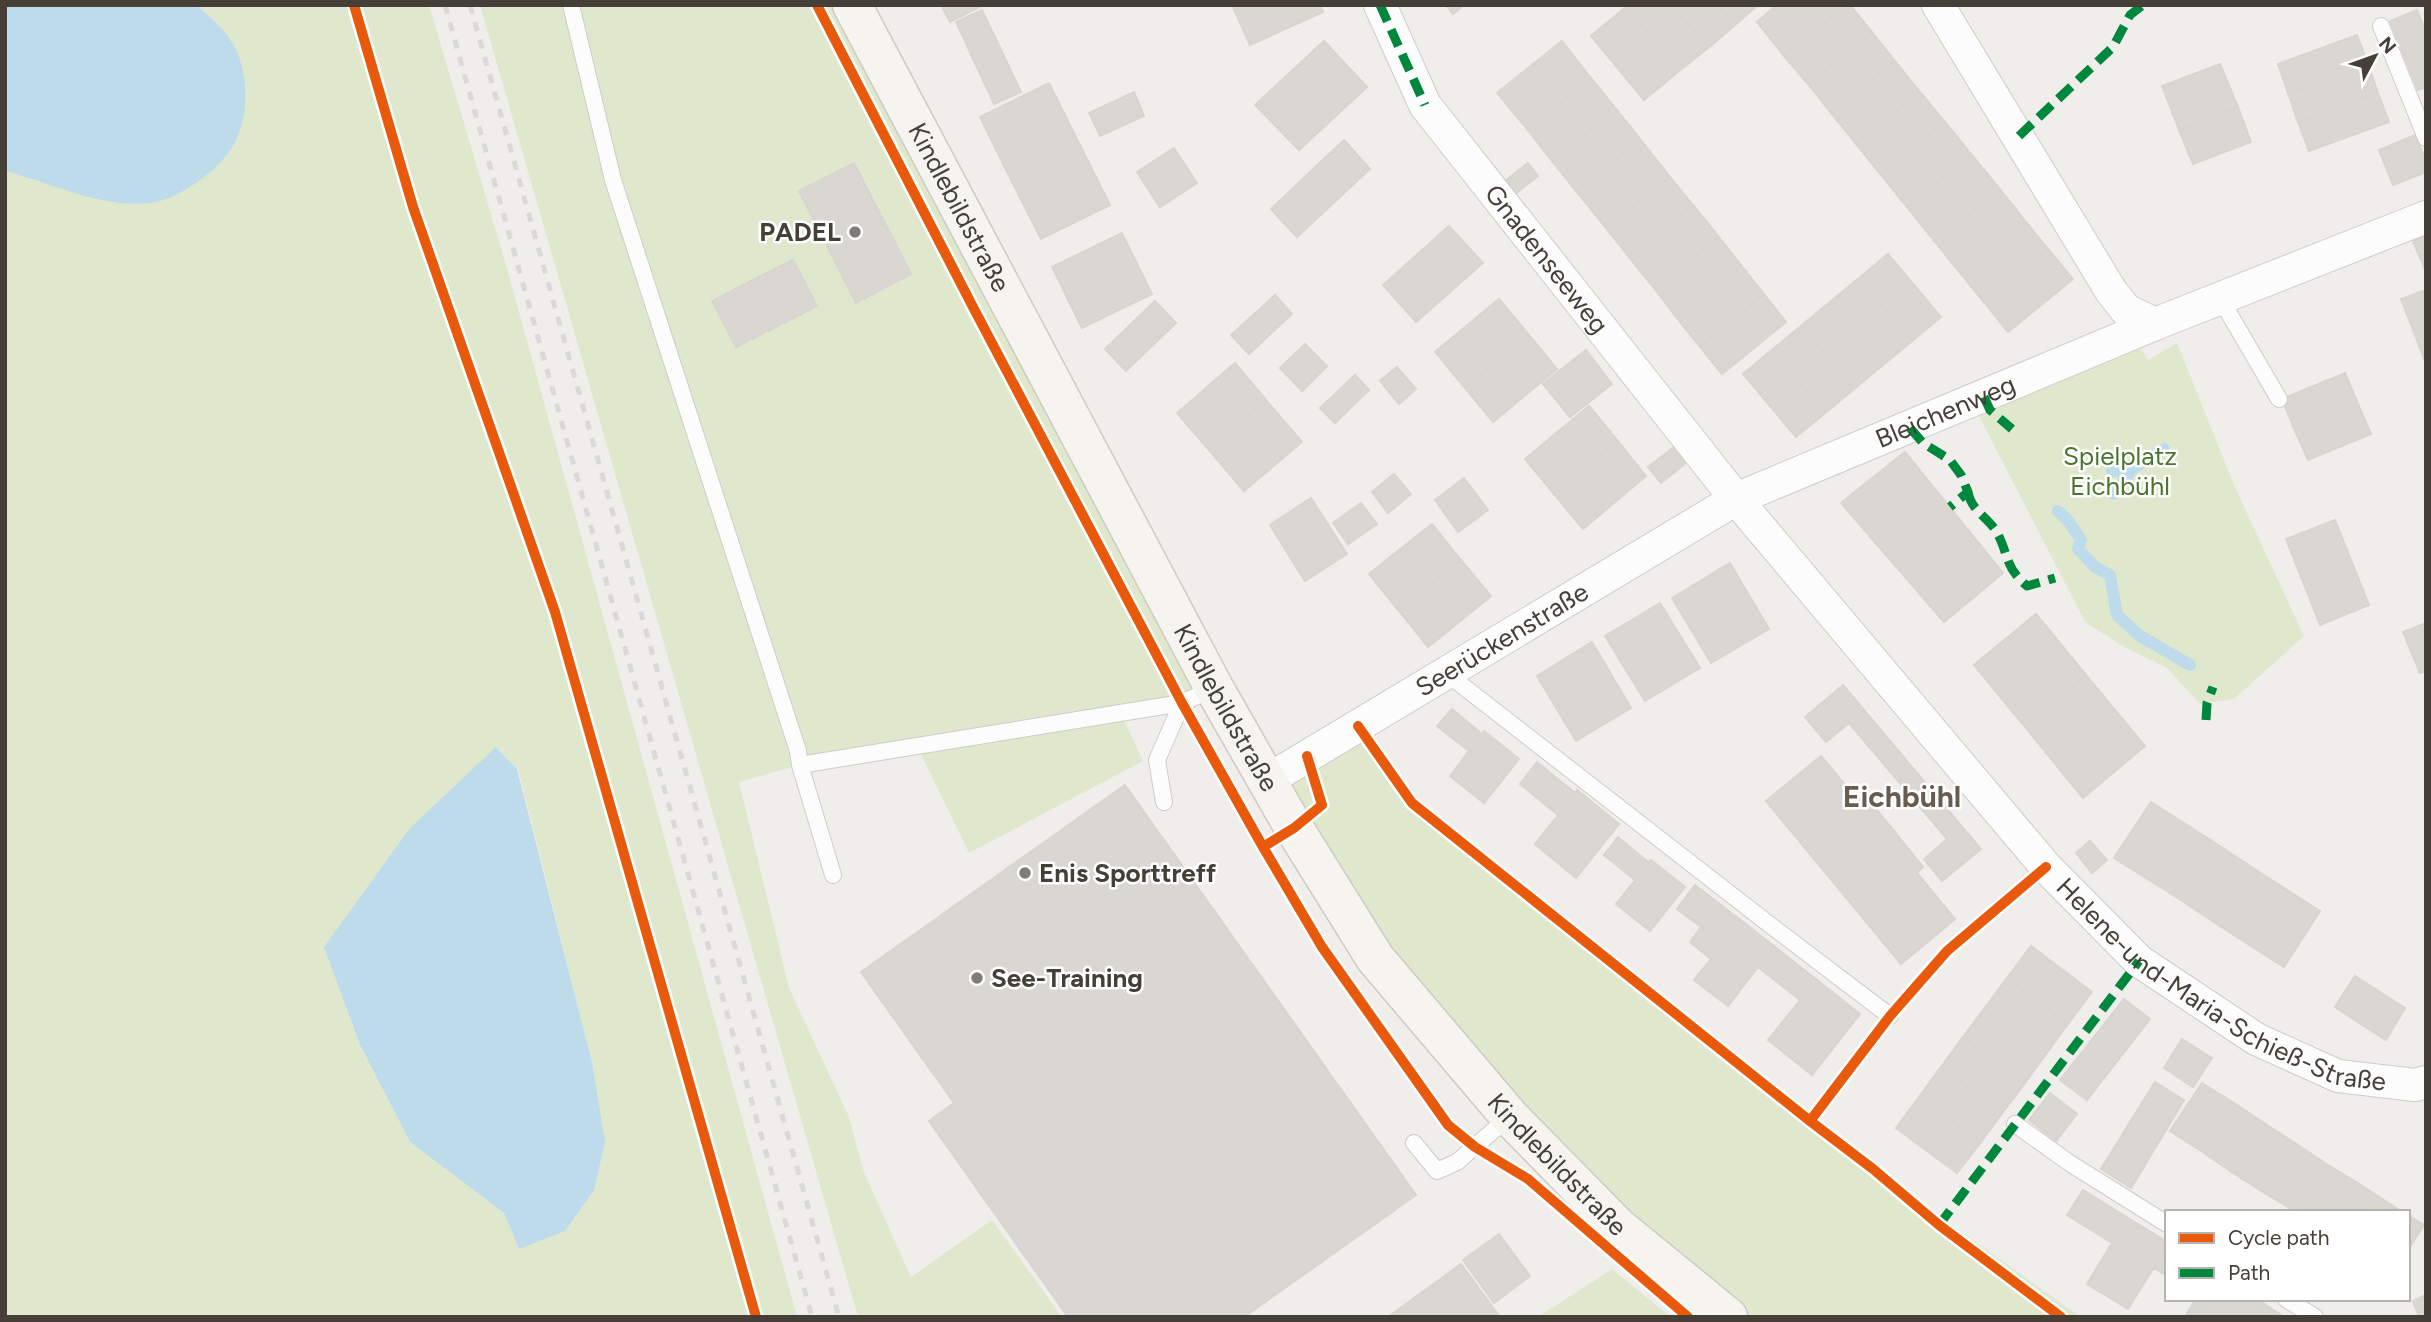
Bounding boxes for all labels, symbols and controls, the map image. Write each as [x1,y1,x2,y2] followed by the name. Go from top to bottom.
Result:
[2340,21,2410,91] north arrow
[2374,32,2401,58] text: N
[901,117,1017,297] street label: Kindlebildstraße
[1478,178,1615,340] street label: Gnadenseeweg
[759,216,841,248] place label: PADEL
[847,224,863,240] marker: PADEL
[1871,368,2020,455] street label: Bleichenweg
[2063,440,2177,502] park label: Spielplatz Eichbühl
[1410,575,1594,704] street label: Seerückenstraße
[1167,618,1286,797] street label: Kindlebildstraße
[1843,778,1961,815] district label: Eichbühl
[1039,857,1217,889] place label: Enis Sporttreff
[1017,865,1033,881] marker: Enis Sporttreff
[2050,871,2388,1097] street label: Helene-und-Maria-Schieß-Straße
[991,962,1143,994] place label: See-Training
[969,970,985,986] marker: See-Training
[1481,1087,1634,1243] street label: Kindlebildstraße
[2165,1210,2410,1301] legend
[2228,1225,2329,1250] text: Cycle path
[2228,1260,2270,1285] text: Path

